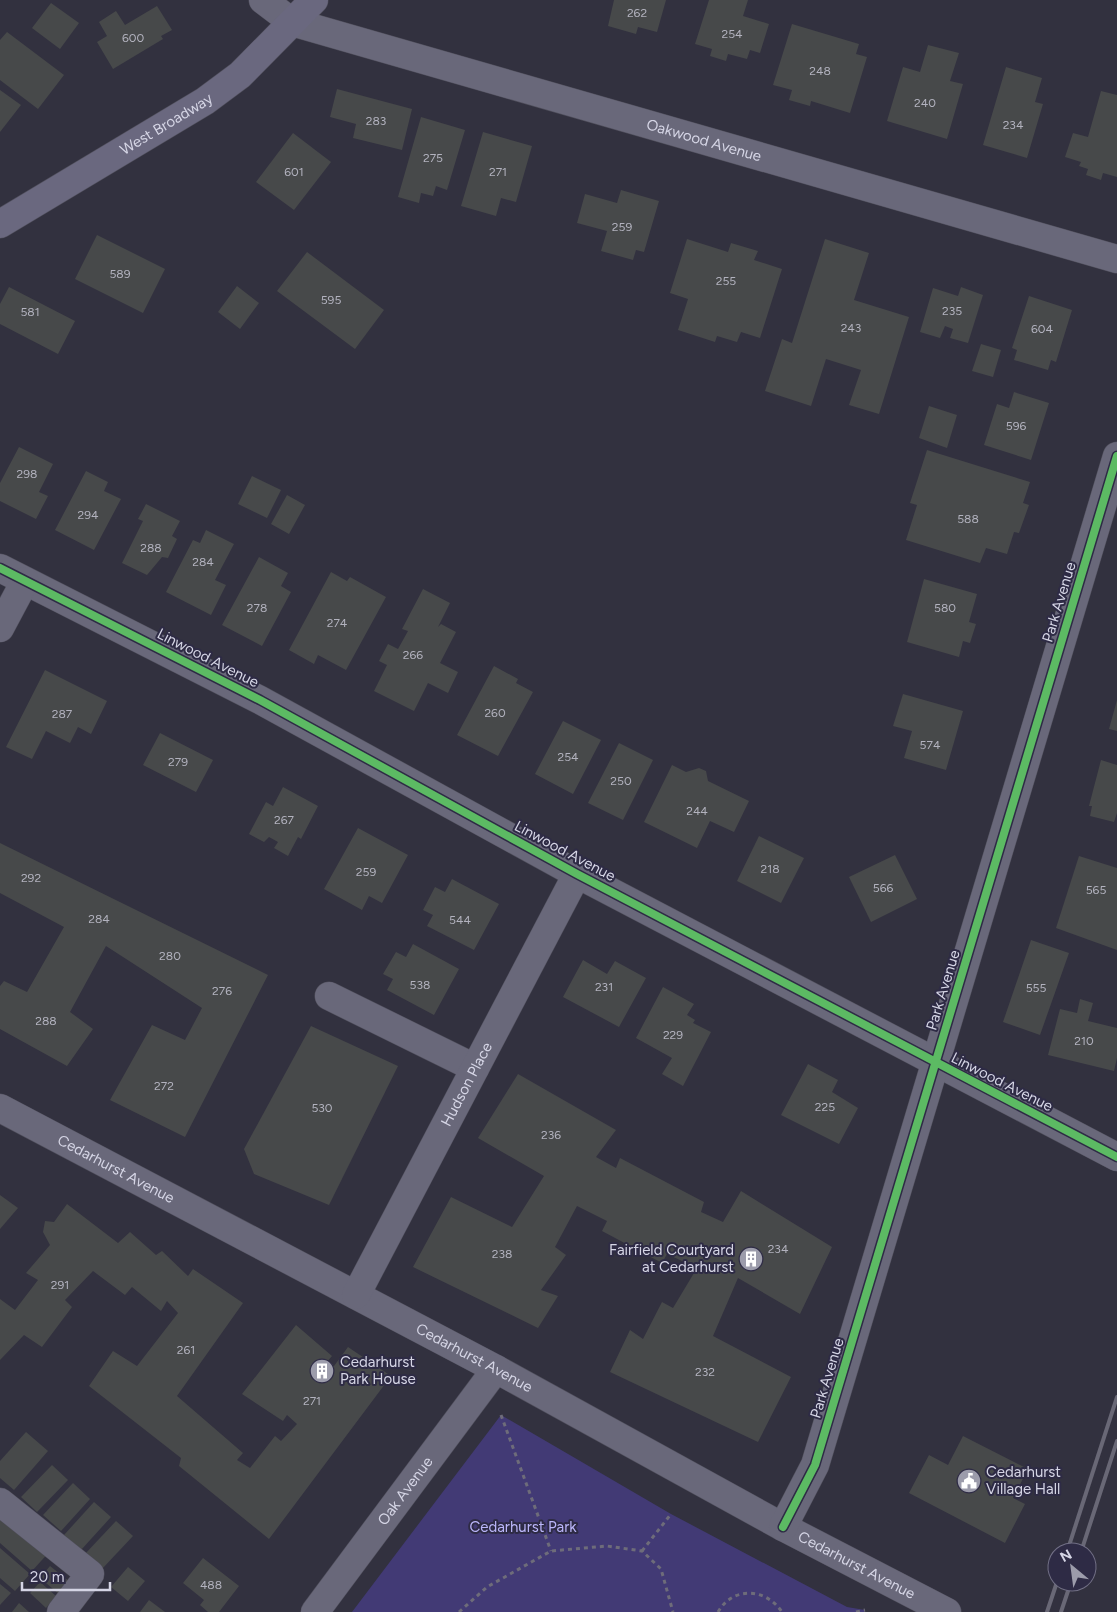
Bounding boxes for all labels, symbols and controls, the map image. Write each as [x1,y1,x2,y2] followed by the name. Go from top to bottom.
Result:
[627,6,647,20] house number: 262
[721,27,743,41] house number: 254
[122,31,144,45] house number: 600
[809,64,831,78] house number: 248
[117,89,216,159] street label: West Broadway
[914,96,936,110] house number: 240
[366,114,386,128] house number: 283
[644,115,764,165] street label: Oakwood Avenue
[1003,118,1024,132] house number: 234
[423,151,443,165] house number: 275
[284,165,304,179] house number: 601
[489,165,507,179] house number: 271
[612,220,632,234] house number: 259
[109,267,131,281] house number: 589
[716,274,736,288] house number: 255
[321,293,341,307] house number: 595
[942,304,962,318] house number: 235
[20,305,40,319] house number: 581
[841,321,861,335] house number: 243
[1031,322,1054,336] house number: 604
[1006,419,1026,433] house number: 596
[17,467,37,481] house number: 298
[78,508,99,522] house number: 294
[957,512,979,526] house number: 588
[140,541,162,555] house number: 288
[192,555,214,569] house number: 284
[1038,560,1080,644] street label: Park Avenue
[247,601,267,615] house number: 278
[934,601,956,615] house number: 580
[327,616,348,630] house number: 274
[154,625,262,691] street label: Linwood Avenue
[403,648,423,662] house number: 266
[484,706,506,720] house number: 260
[52,707,73,721] house number: 287
[920,738,941,752] house number: 574
[557,750,579,764] house number: 254
[168,755,188,769] house number: 279
[610,774,632,788] house number: 250
[686,804,708,818] house number: 244
[274,813,295,827] house number: 267
[511,817,619,885] street label: Linwood Avenue
[760,862,780,876] house number: 218
[356,865,376,879] house number: 259
[21,871,41,885] house number: 292
[873,881,893,895] house number: 566
[1086,883,1106,897] house number: 565
[88,912,110,926] house number: 284
[449,913,471,927] house number: 544
[922,948,964,1032] street label: Park Avenue
[159,949,181,963] house number: 280
[410,978,430,992] house number: 538
[595,980,613,994] house number: 231
[1026,981,1046,995] house number: 555
[212,984,232,998] house number: 276
[35,1014,57,1028] house number: 288
[663,1028,683,1042] house number: 229
[1074,1034,1094,1048] house number: 210
[437,1039,496,1129] street label: Hudson Place
[948,1049,1056,1115] street label: Linwood Avenue
[154,1079,174,1093] house number: 272
[815,1100,835,1114] house number: 225
[311,1101,333,1115] house number: 530
[541,1128,561,1142] house number: 236
[54,1131,177,1207] street label: Cedarhurst Avenue
[609,1241,734,1276] place label: Fairfield Courtyard at Cedarhurst
[768,1242,789,1256] house number: 234
[738,1246,764,1272] building icon: Fairfield Courtyard at Cedarhurst
[492,1247,512,1261] house number: 238
[51,1278,69,1292] house number: 291
[413,1319,536,1396] street label: Cedarhurst Avenue
[806,1336,848,1420] street label: Park Avenue
[177,1343,195,1357] house number: 261
[340,1353,416,1388] place label: Cedarhurst Park House
[309,1358,335,1384] building icon: Cedarhurst Park House
[695,1365,715,1379] house number: 232
[303,1394,321,1408] house number: 271
[374,1453,437,1529] street label: Oak Avenue
[986,1463,1061,1498] place label: Cedarhurst Village Hall
[956,1468,982,1494] public building icon: Cedarhurst Village Hall
[469,1518,577,1536] park label: Cedarhurst Park
[795,1527,918,1603] street label: Cedarhurst Avenue
[1047,1542,1097,1592] north arrow
[1057,1546,1075,1566] text: N
[22,1560,110,1592] scale bar
[30,1568,64,1586] text: 20 m
[200,1578,222,1592] house number: 488

